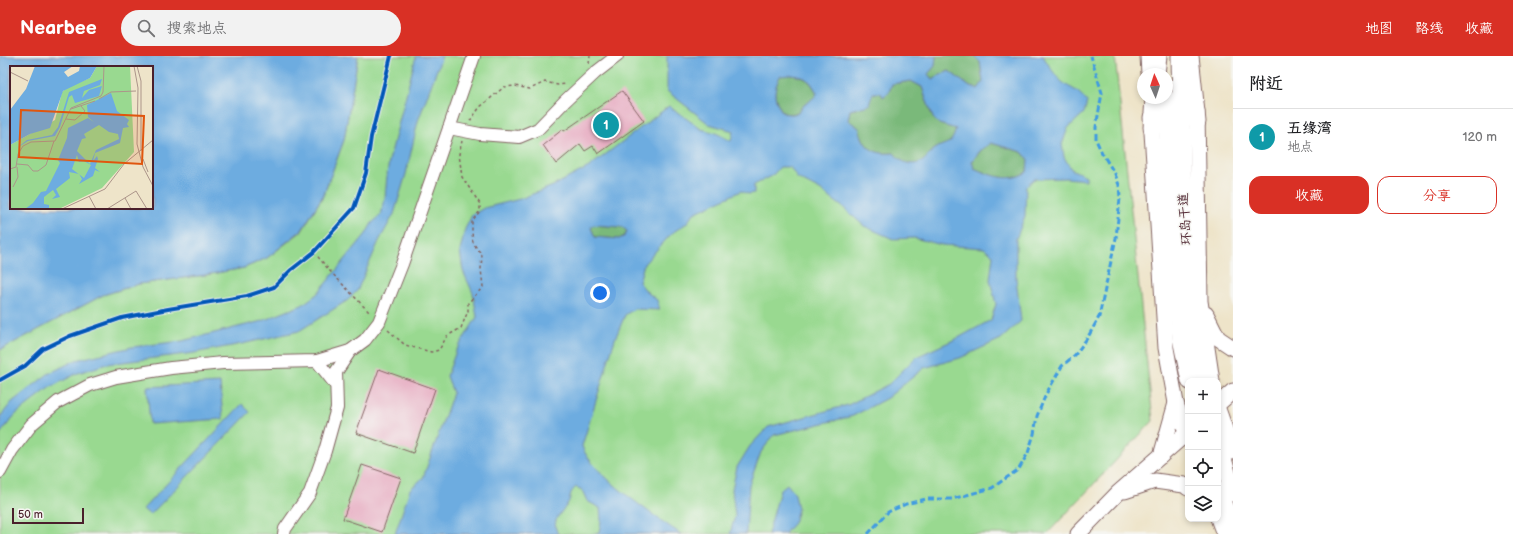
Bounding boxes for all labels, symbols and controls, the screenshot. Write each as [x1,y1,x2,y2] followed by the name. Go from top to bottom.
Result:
[121,10,401,46] search box
[20,17,97,40] text: Nearbee
[135,17,157,39] icon: search
[167,19,227,38] text: 搜索地点
[1365,20,1393,37] text: 地图
[1415,20,1443,37] text: 路线
[1465,20,1493,37] text: 收藏
[10,66,153,209] inset map
[1137,68,1173,104] north arrow
[1249,74,1283,94] text: 附近
[593,110,619,140] pin: 1
[1287,119,1332,138] text: 五缘湾
[1259,129,1265,145] text: 1
[1462,129,1497,145] text: 120 m
[1287,139,1313,155] text: 地点
[1249,176,1369,214] button: 收藏
[1377,176,1497,214] button: 分享
[1175,192,1195,246] street label: 环岛干道
[590,283,610,303] your location
[1185,378,1221,522] map controls
[1185,378,1221,414] button: +
[1185,414,1221,450] button: −
[1185,450,1221,486] button: locate
[1185,486,1221,522] button: layers
[12,506,84,525] scale bar
[18,508,43,521] text: 50 m

